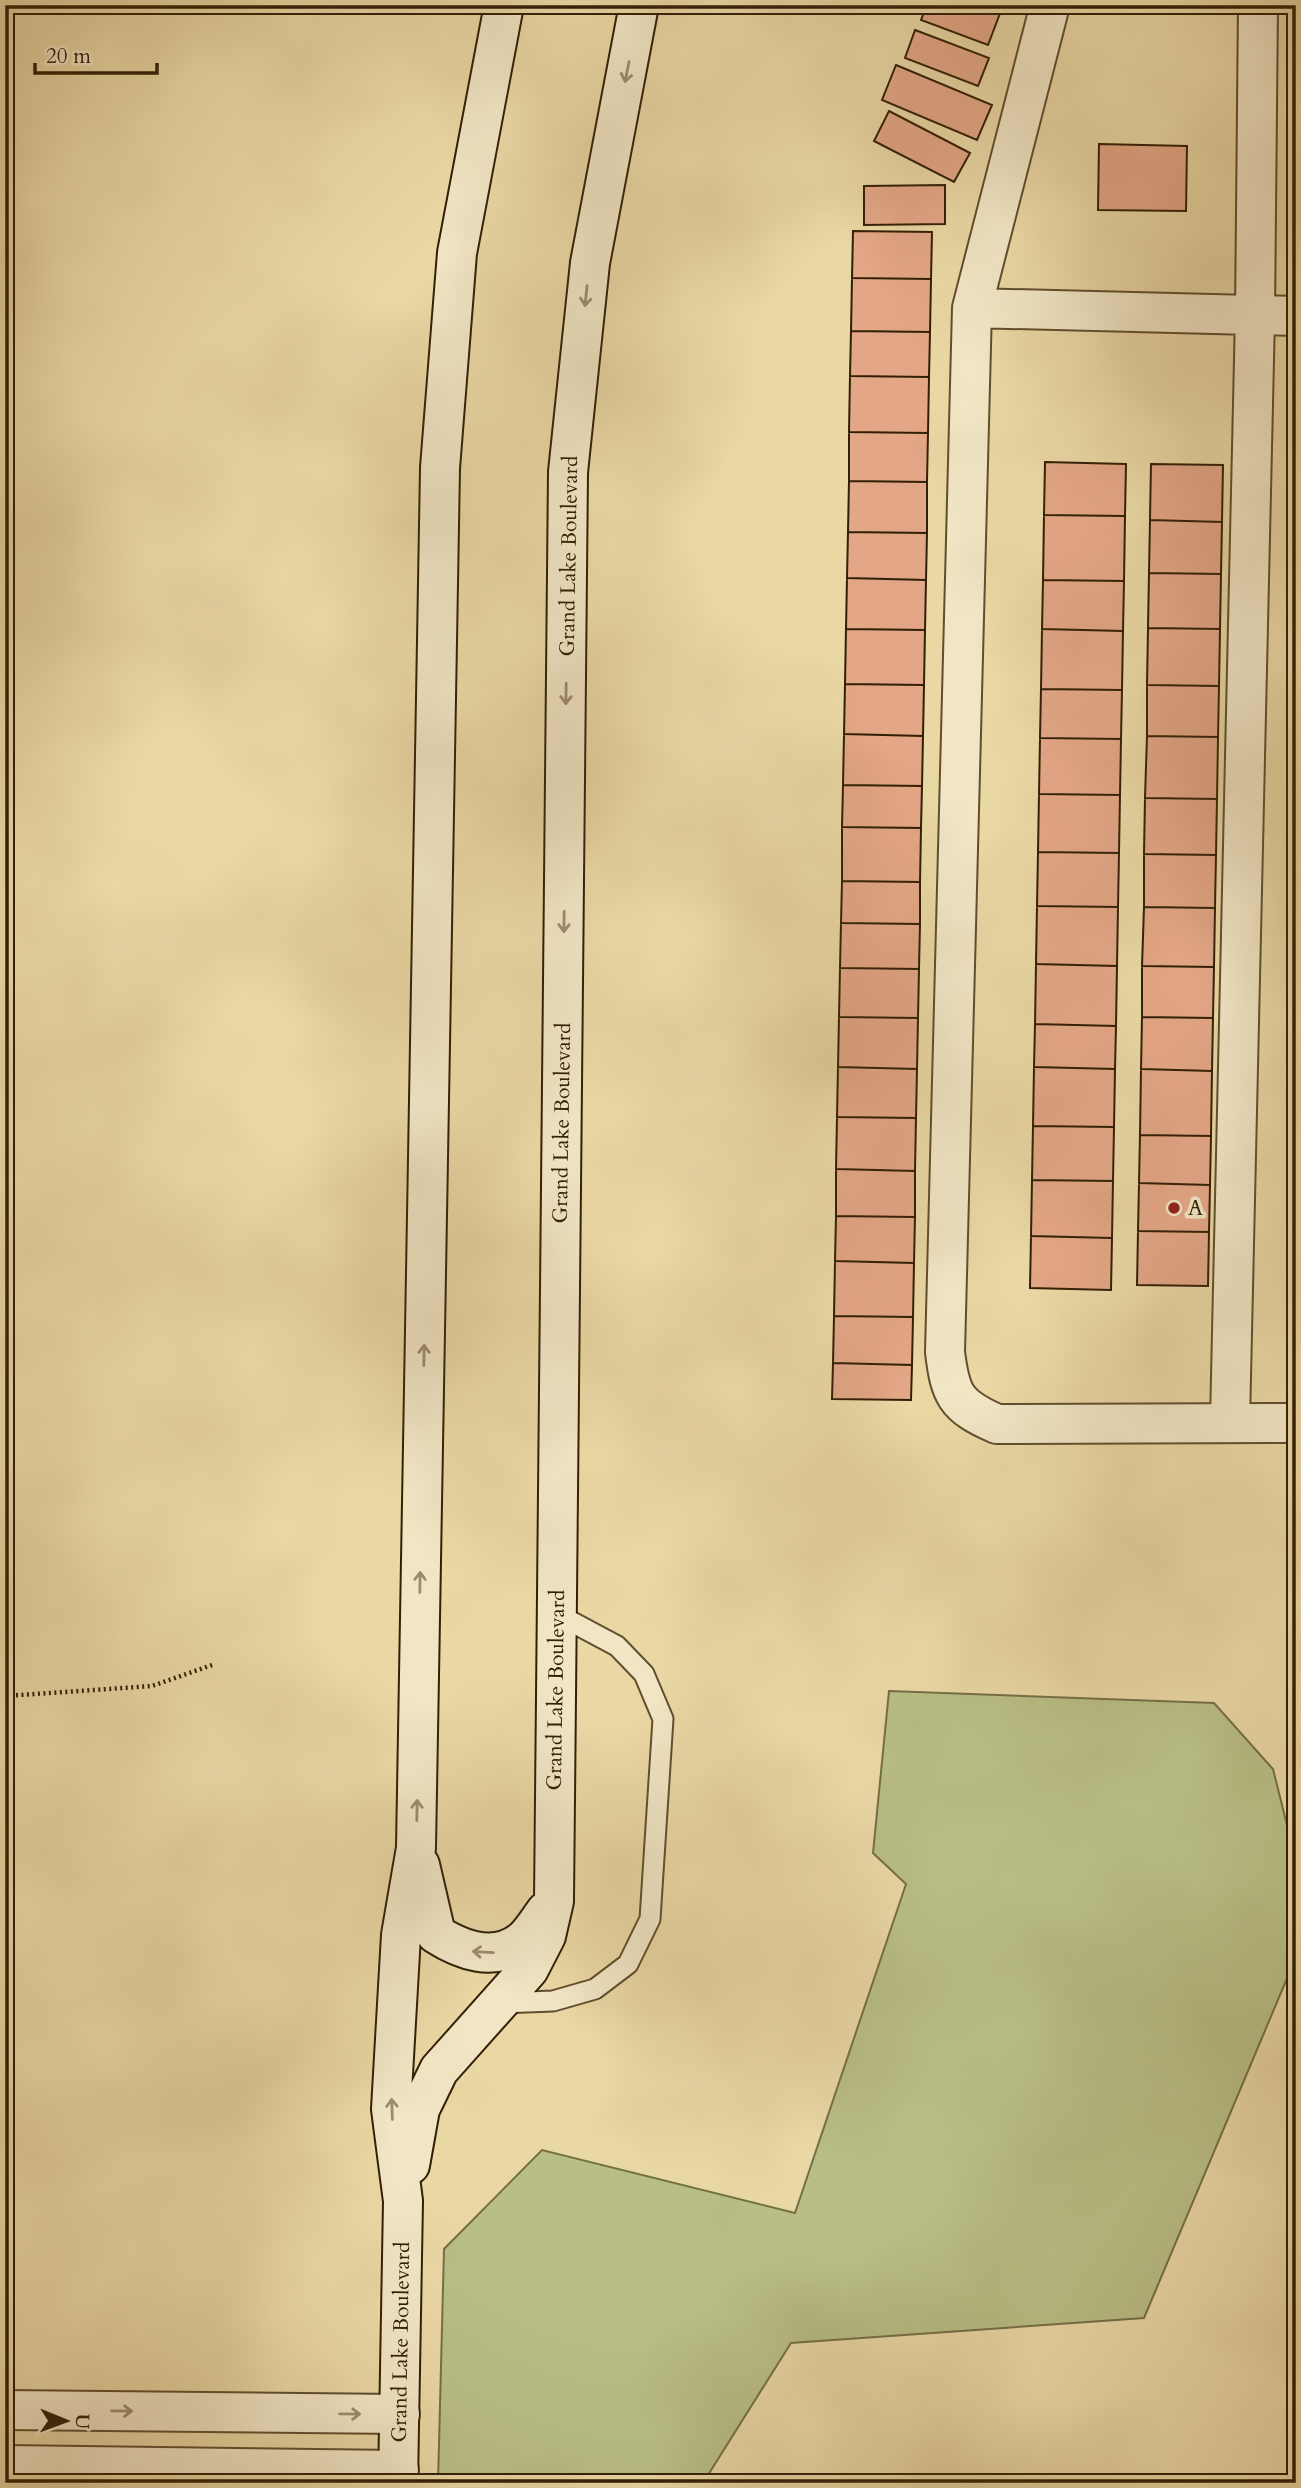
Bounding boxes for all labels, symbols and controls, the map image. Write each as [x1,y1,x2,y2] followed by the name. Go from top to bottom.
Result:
[35,32,158,76] scale bar
[46,42,91,71] text: 20 m
[619,60,633,83] one-way arrow
[580,284,593,307] one-way arrow
[553,455,585,657] street label: Grand Lake Boulevard
[559,682,573,705] one-way arrow
[557,910,570,933] one-way arrow
[546,1022,578,1224] street label: Grand Lake Boulevard
[1188,1194,1203,1223] place label: A
[1166,1200,1182,1216] marker: A
[417,1344,431,1367] one-way arrow
[414,1571,427,1594] one-way arrow
[540,1589,572,1791] street label: Grand Lake Boulevard
[410,1799,424,1822] one-way arrow
[472,1945,495,1958] one-way arrow
[386,2098,399,2121] one-way arrow
[385,2241,417,2443] street label: Grand Lake Boulevard
[32,2386,102,2456] north arrow
[111,2404,134,2418] one-way arrow
[338,2407,361,2420] one-way arrow
[69,2413,95,2430] text: U

